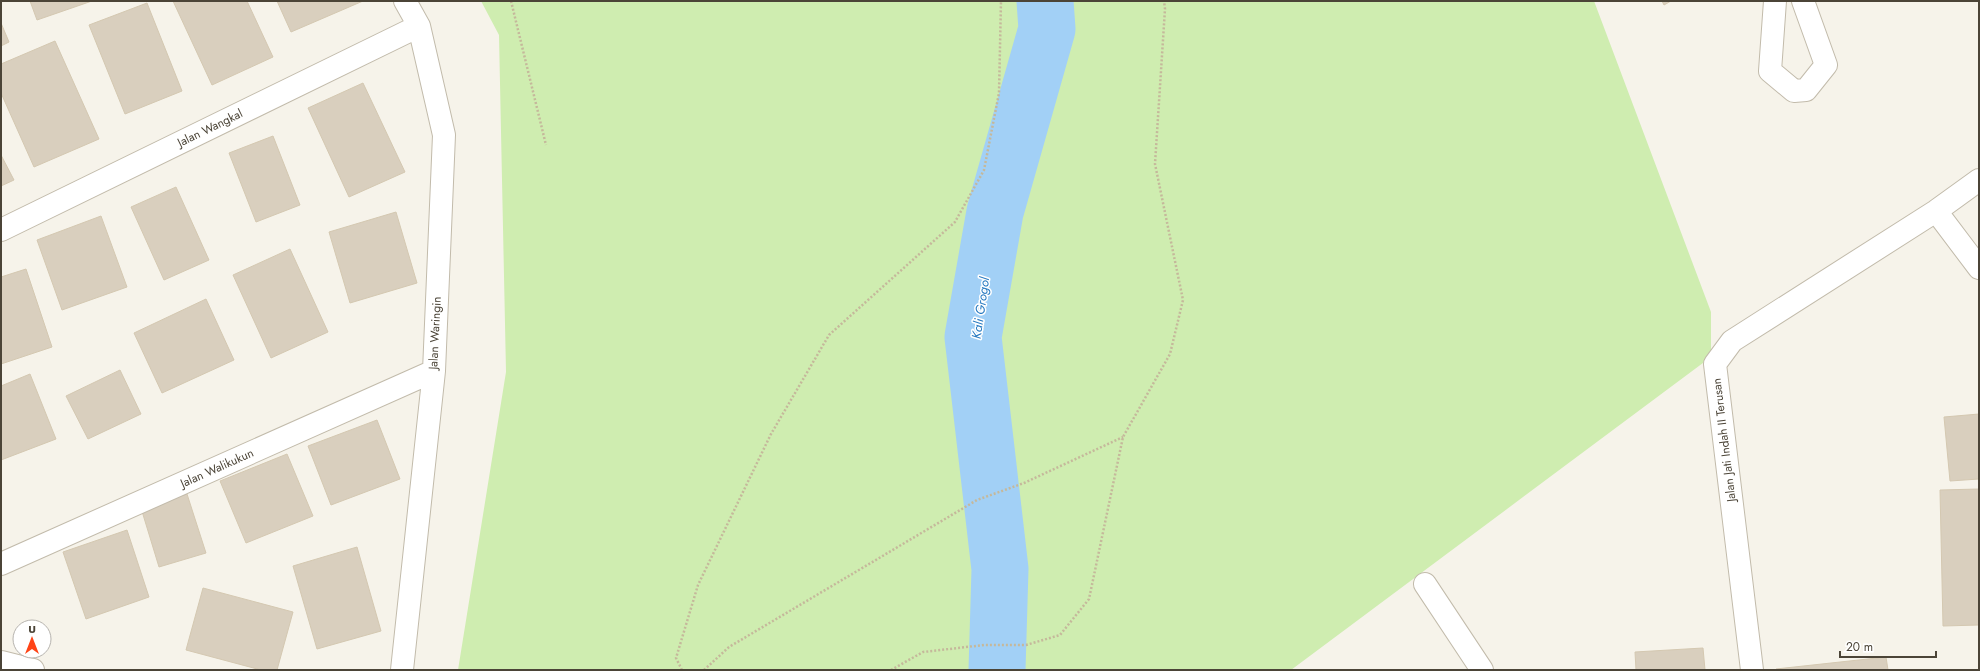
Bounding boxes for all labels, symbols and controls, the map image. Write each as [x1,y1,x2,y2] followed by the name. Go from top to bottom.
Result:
[173,104,246,152] street label: Jalan Wangkal
[967,275,994,340] water label: Kali Grogol
[424,296,446,372] street label: Jalan Waringin
[1707,377,1741,505] street label: Jalan Jati Indah II Terusan
[176,444,257,493] street label: Jalan Walikukun
[12,619,52,659] north arrow
[28,621,36,637] text: U
[1840,633,1936,659] scale bar
[1846,638,1873,656] text: 20 m

